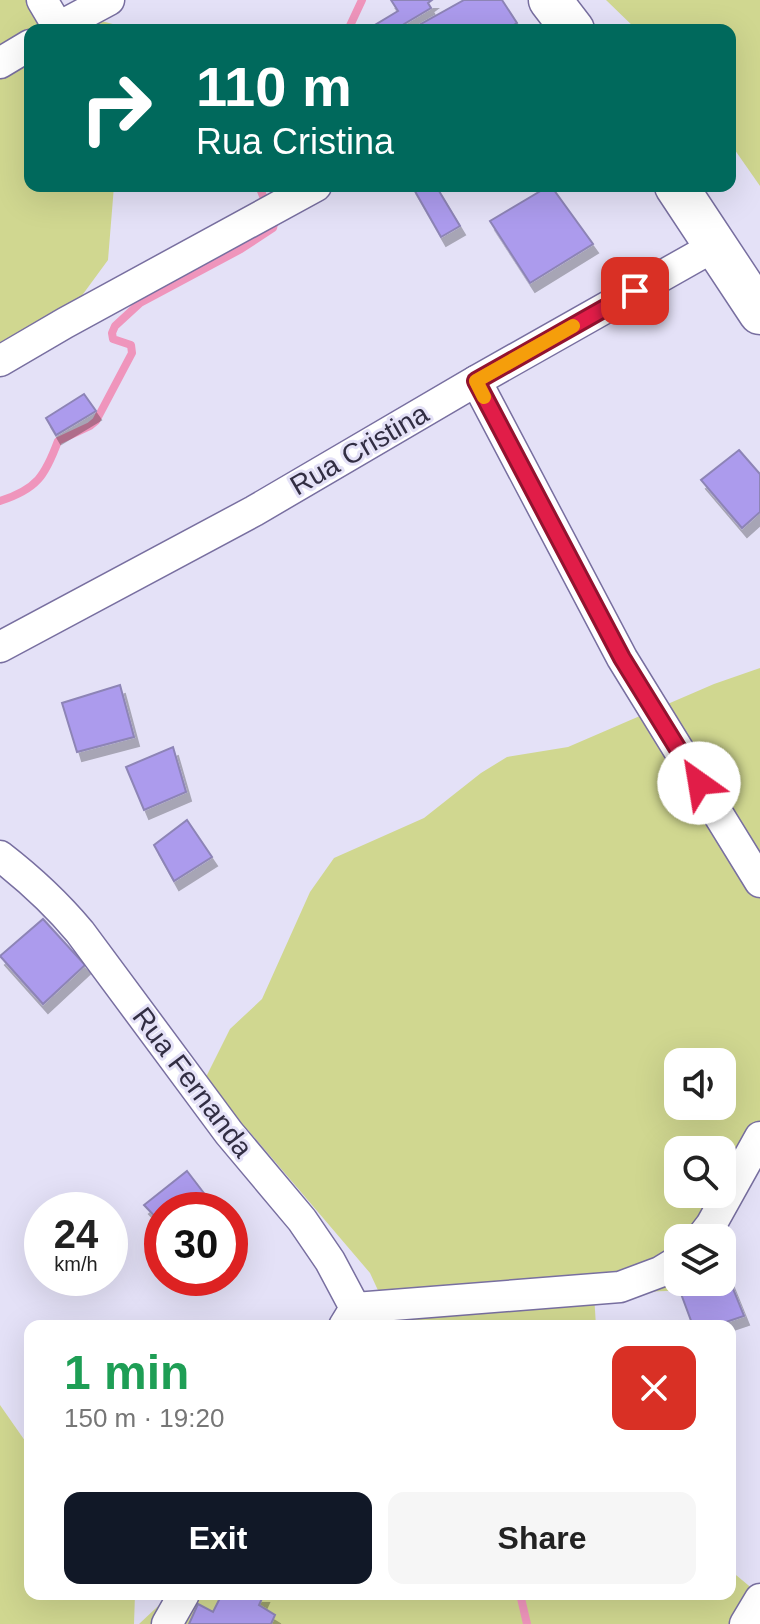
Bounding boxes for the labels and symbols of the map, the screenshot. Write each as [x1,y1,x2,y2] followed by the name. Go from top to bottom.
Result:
[601,257,669,325] pin
[285,397,434,501] street label: Rua Cristina
[657,741,741,825] position arrow
[126,1001,259,1163] street label: Rua Fernanda
[144,1192,248,1296] speed limit sign: 30

